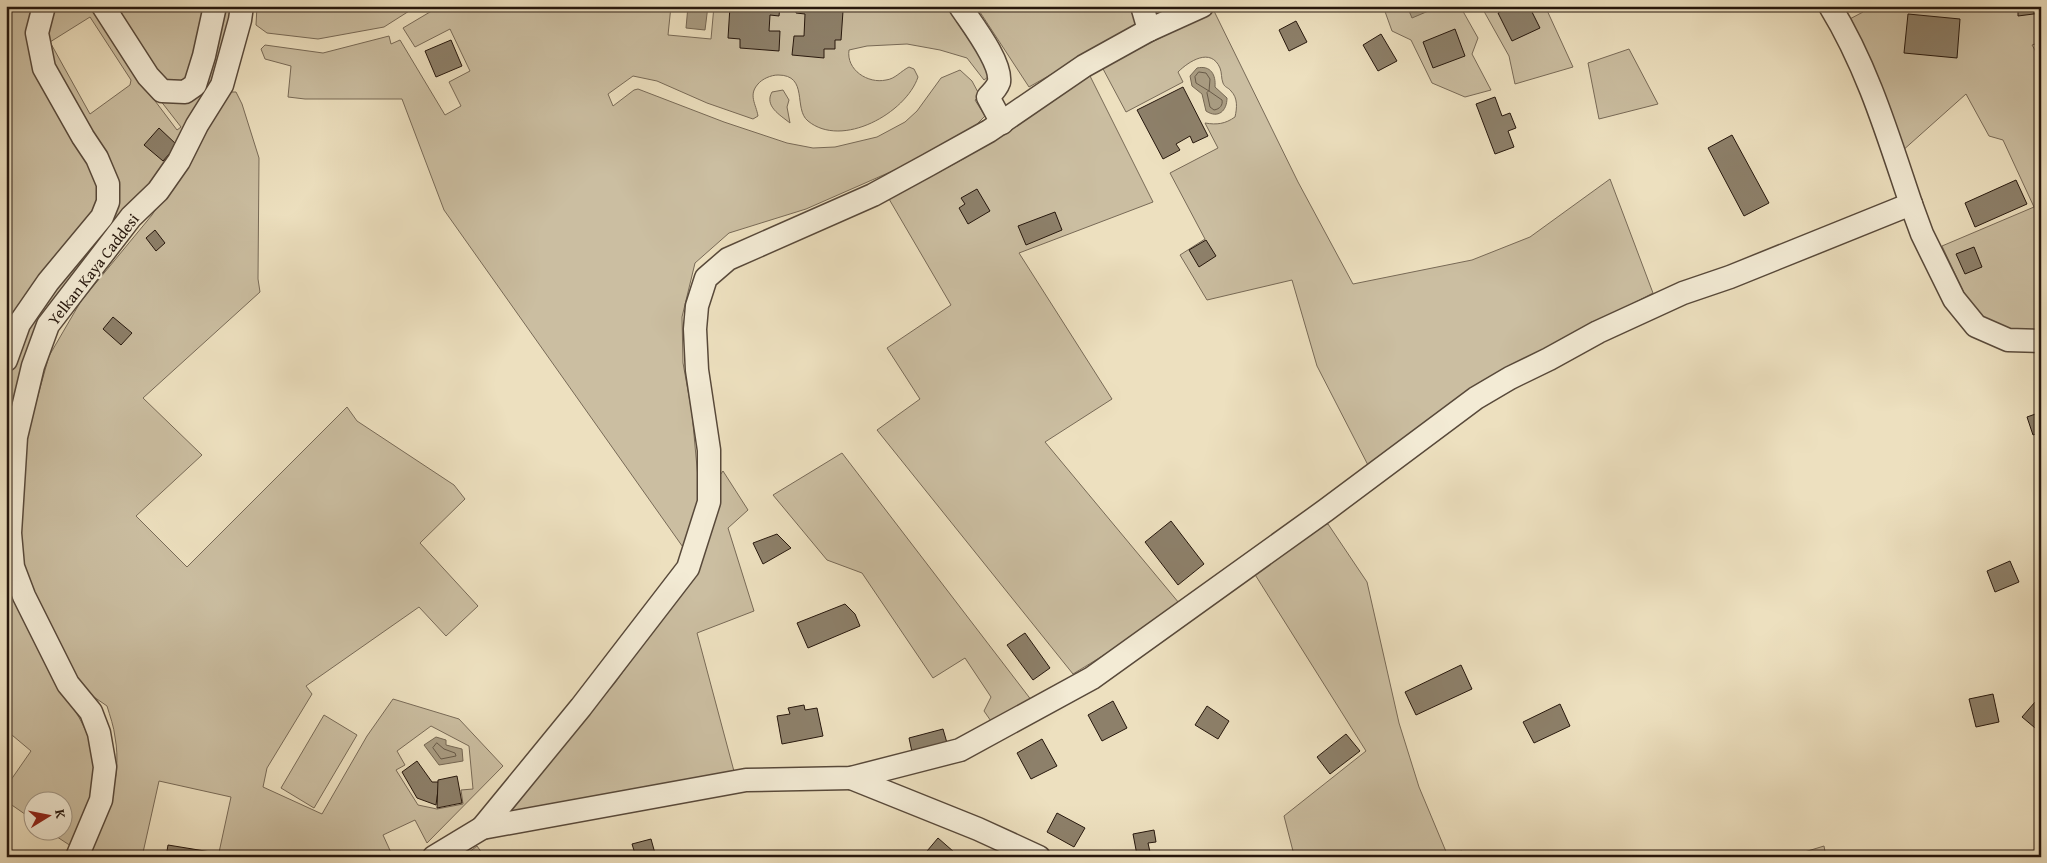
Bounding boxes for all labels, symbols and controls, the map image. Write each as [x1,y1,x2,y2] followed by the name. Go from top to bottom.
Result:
[42,207,145,330] street label: Yelkan Kaya Caddesi
[22,790,72,840] north arrow
[50,808,71,820] text: K

